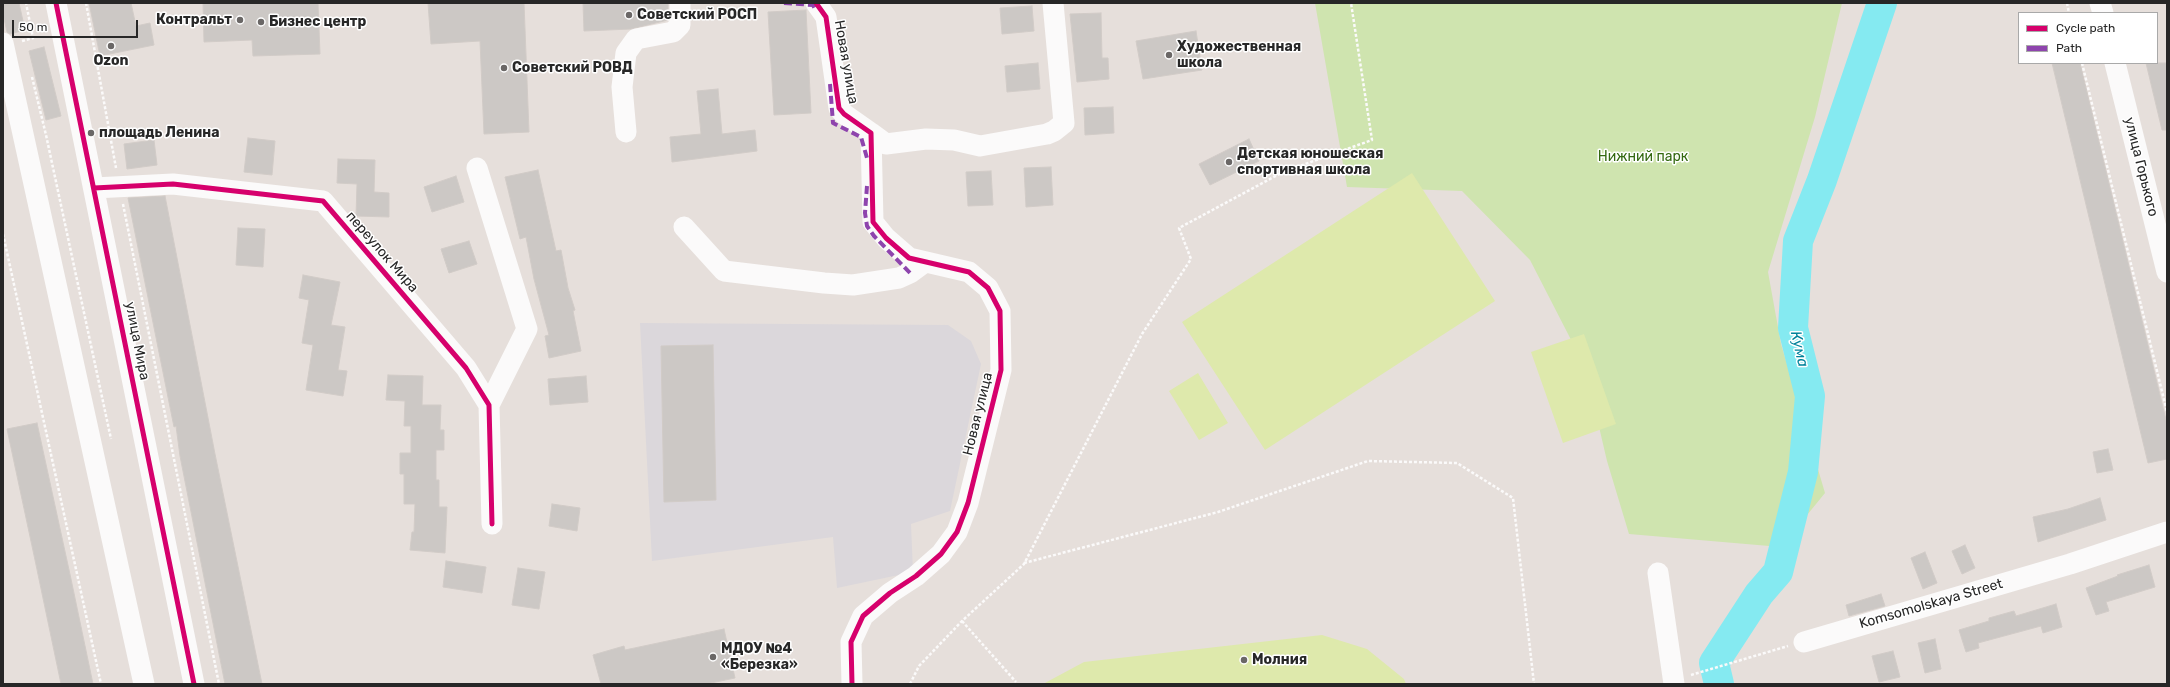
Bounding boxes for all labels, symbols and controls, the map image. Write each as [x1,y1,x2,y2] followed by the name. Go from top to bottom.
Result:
[637,7,757,23] place label: Советский РОСП
[624,10,634,20] marker: Советский РОСП
[14,12,140,38] scale bar
[156,12,232,28] place label: Контральт
[2018,12,2158,64] legend
[269,14,366,30] place label: Бизнес центр
[235,15,245,25] marker: Контральт
[256,17,266,27] marker: Бизнес центр
[830,19,862,105] street label: Новая улица
[19,20,47,34] text: 50 m
[2056,21,2115,35] text: Cycle path
[1177,39,1301,72] place label: Художественная школа
[106,41,116,51] marker: Ozon
[2056,41,2082,55] text: Path
[1164,50,1174,60] marker: Художественная школа
[93,53,129,69] place label: Ozon
[512,60,633,76] place label: Советский РОВД
[499,63,509,73] marker: Советский РОВД
[2121,116,2161,218] street label: улица Горького
[99,125,219,141] place label: площадь Ленина
[86,128,96,138] marker: площадь Ленина
[1237,146,1383,178] place label: Детская юношеская спортивная школа
[1598,149,1688,165] park label: Нижний парк
[1224,157,1234,167] marker: Детская юношеская спортивная школа
[342,208,422,296] street label: переулок Мира
[121,300,153,382] street label: улица Мира
[1786,329,1812,369] water label: Кума
[960,371,996,457] street label: Новая улица
[1857,575,2005,633] street label: Komsomolskaya Street
[721,641,798,674] place label: МДОУ №4 «Березка»
[708,652,718,662] marker: МДОУ №4 «Березка»
[1252,652,1307,668] place label: Молния
[1239,655,1249,665] marker: Молния

